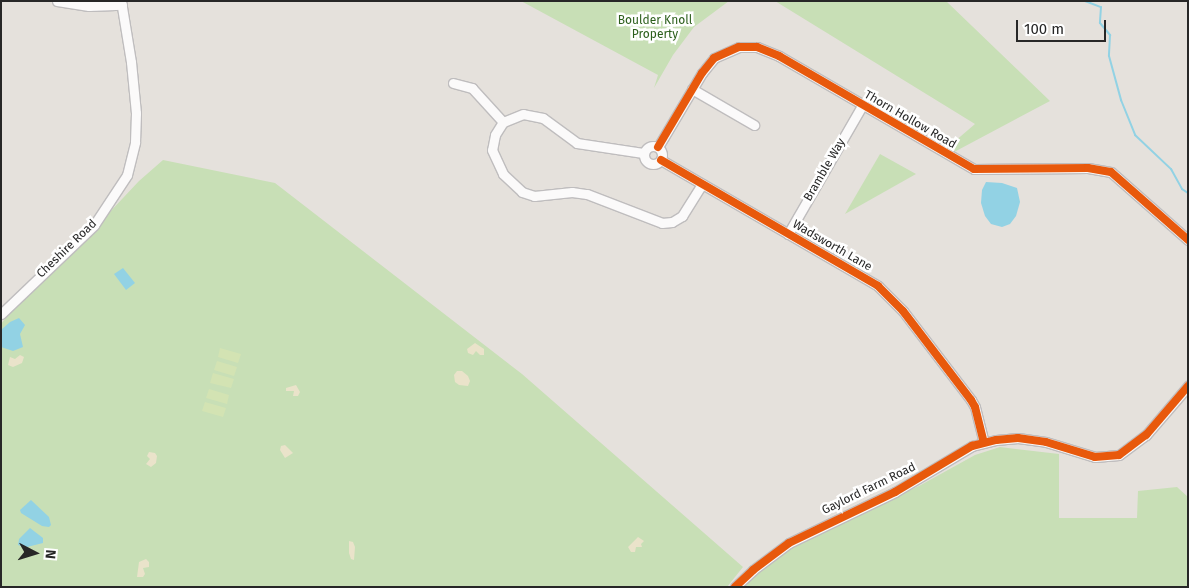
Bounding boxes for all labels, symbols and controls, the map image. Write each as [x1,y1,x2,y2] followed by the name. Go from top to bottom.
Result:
[1019,10,1109,42] scale bar
[618,14,692,42] park label: Boulder Knoll Property
[1024,20,1064,38] text: 100 m
[862,88,958,152] street label: Thorn Hollow Road
[801,136,849,204] street label: Bramble Way
[34,217,100,281] street label: Cheshire Road
[790,217,874,275] street label: Wadsworth Lane
[820,460,918,518] street label: Gaylord Farm Road
[10,528,60,578] north arrow
[42,549,59,560] text: N

